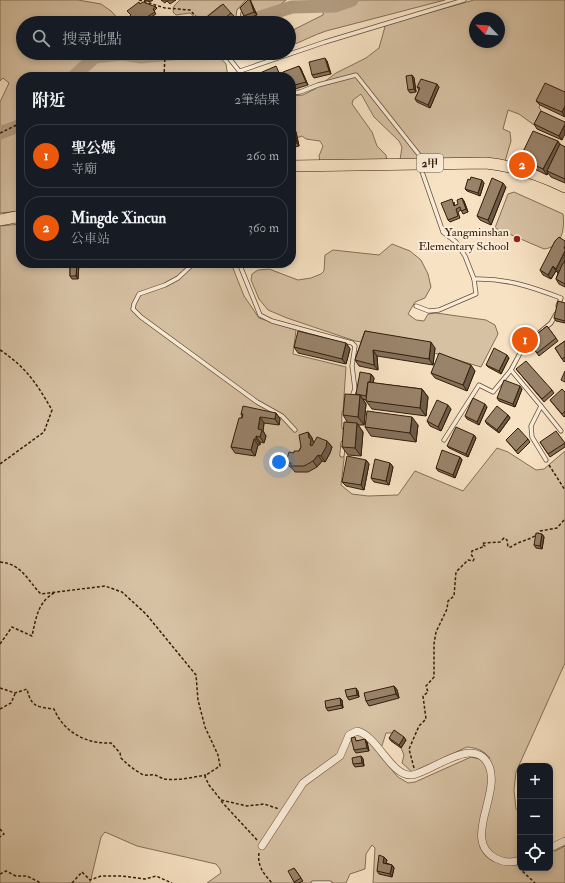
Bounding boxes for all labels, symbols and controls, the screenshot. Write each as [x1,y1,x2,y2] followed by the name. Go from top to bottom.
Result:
[469,12,505,48] north arrow
[16,16,296,60] search box
[30,27,52,49] icon: search
[62,30,122,49] text: 搜尋地點
[32,90,66,111] text: 附近
[234,92,280,108] text: 2筆結果
[71,139,116,158] text: 聖公媽
[44,148,48,164] text: 1
[246,148,279,164] text: 260 m
[509,150,535,180] pin: 2
[417,154,443,172] road number: 2甲
[71,161,97,177] text: 寺廟
[71,209,166,228] text: Mingde Xincun
[43,220,49,236] text: 2
[248,220,279,236] text: 360 m
[418,225,509,254] place label: Yangminshan Elementary School
[71,231,110,247] text: 公車站
[512,234,522,244] marker: Yangminshan Elementary School
[512,325,538,355] pin: 1
[269,452,289,472] your location
[517,763,553,871] map controls
[517,763,553,799] button: +
[517,799,553,835] button: −
[517,835,553,871] button: locate

